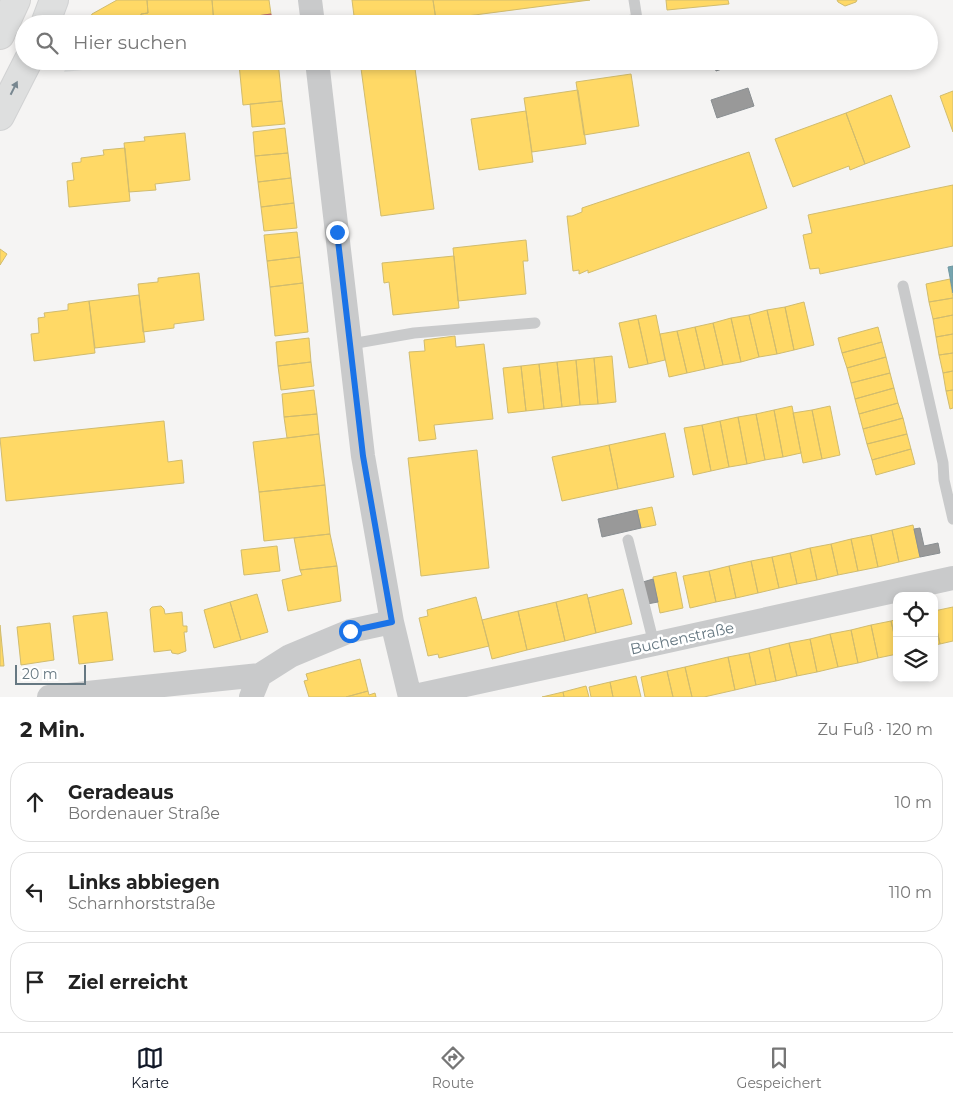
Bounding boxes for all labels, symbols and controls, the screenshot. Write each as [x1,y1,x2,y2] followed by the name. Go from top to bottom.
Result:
[15,15,938,70] search box
[33,29,61,57] icon: search
[73,31,187,54] text: Hier suchen
[10,81,18,96] one-way arrow
[326,221,349,244] route end
[893,592,938,682] map controls
[893,592,938,637] button: locate
[628,618,736,658] street label: Buchenstraße
[339,620,362,643] route start
[893,637,938,682] button: layers
[15,662,86,685] scale bar
[22,665,58,683] text: 20 m
[20,717,85,742] text: 2 Min.
[817,720,933,739] text: Zu Fuß · 120 m
[68,781,174,804] text: Geradeaus
[21,788,49,816] icon: ahead
[894,793,932,812] text: 10 m
[68,804,220,823] text: Bordenauer Straße
[68,871,220,894] text: Links abbiegen
[21,878,49,906] icon: left
[889,883,932,902] text: 110 m
[68,894,215,913] text: Scharnhorststraße
[21,968,49,996] icon: arrive
[68,971,188,994] text: Ziel erreicht
[131,1044,169,1092] tab: Karte
[432,1044,474,1092] tab: Route
[737,1044,822,1092] tab: Gespeichert

